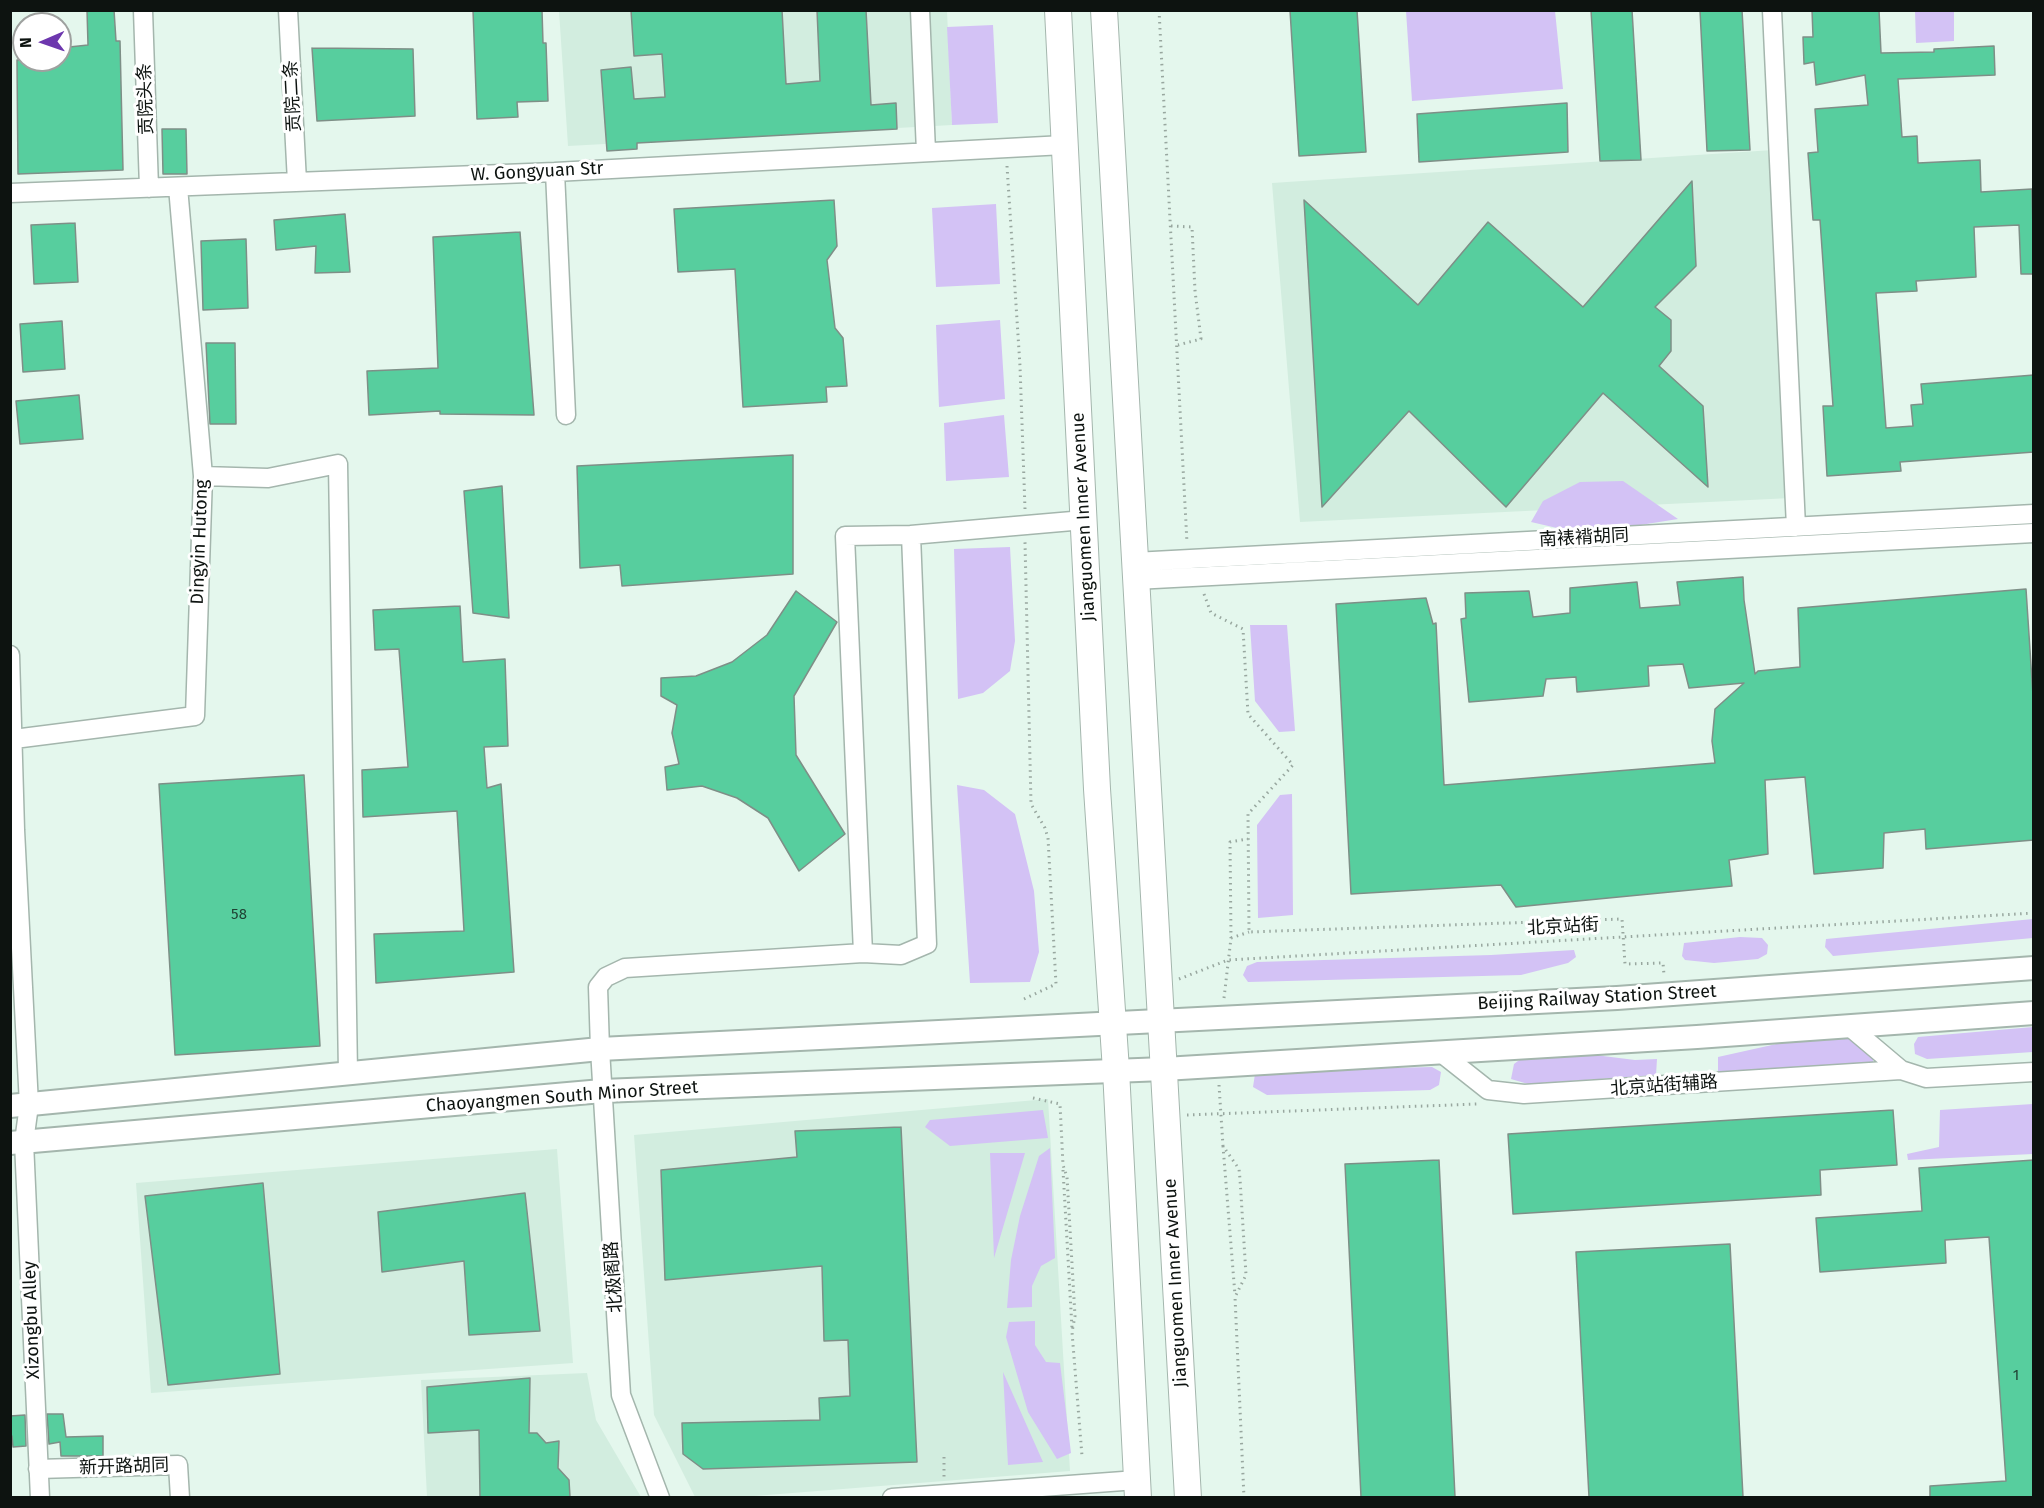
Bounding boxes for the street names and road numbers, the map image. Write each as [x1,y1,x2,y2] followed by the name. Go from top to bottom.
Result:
[280,59,306,133] street label: 贡院二条
[134,63,158,135] street label: 贡院头条
[470,158,604,186] street label: W. Gongyuan Str
[1068,412,1100,622] street label: Jianguomen Inner Avenue
[187,479,213,605] street label: Dingyin Hutong
[1538,525,1630,551] street label: 南裱褙胡同
[1526,914,1600,940] street label: 北京站街
[1477,981,1717,1015] street label: Beijing Railway Station Street
[1609,1071,1719,1101] street label: 北京站街辅路
[425,1077,699,1117] street label: Chaoyangmen South Minor Street
[1160,1178,1192,1388] street label: Jianguomen Inner Avenue
[601,1240,627,1314] street label: 北极阁路
[19,1261,45,1379] street label: Xizongbu Alley
[79,1455,169,1479] street label: 新开路胡同

